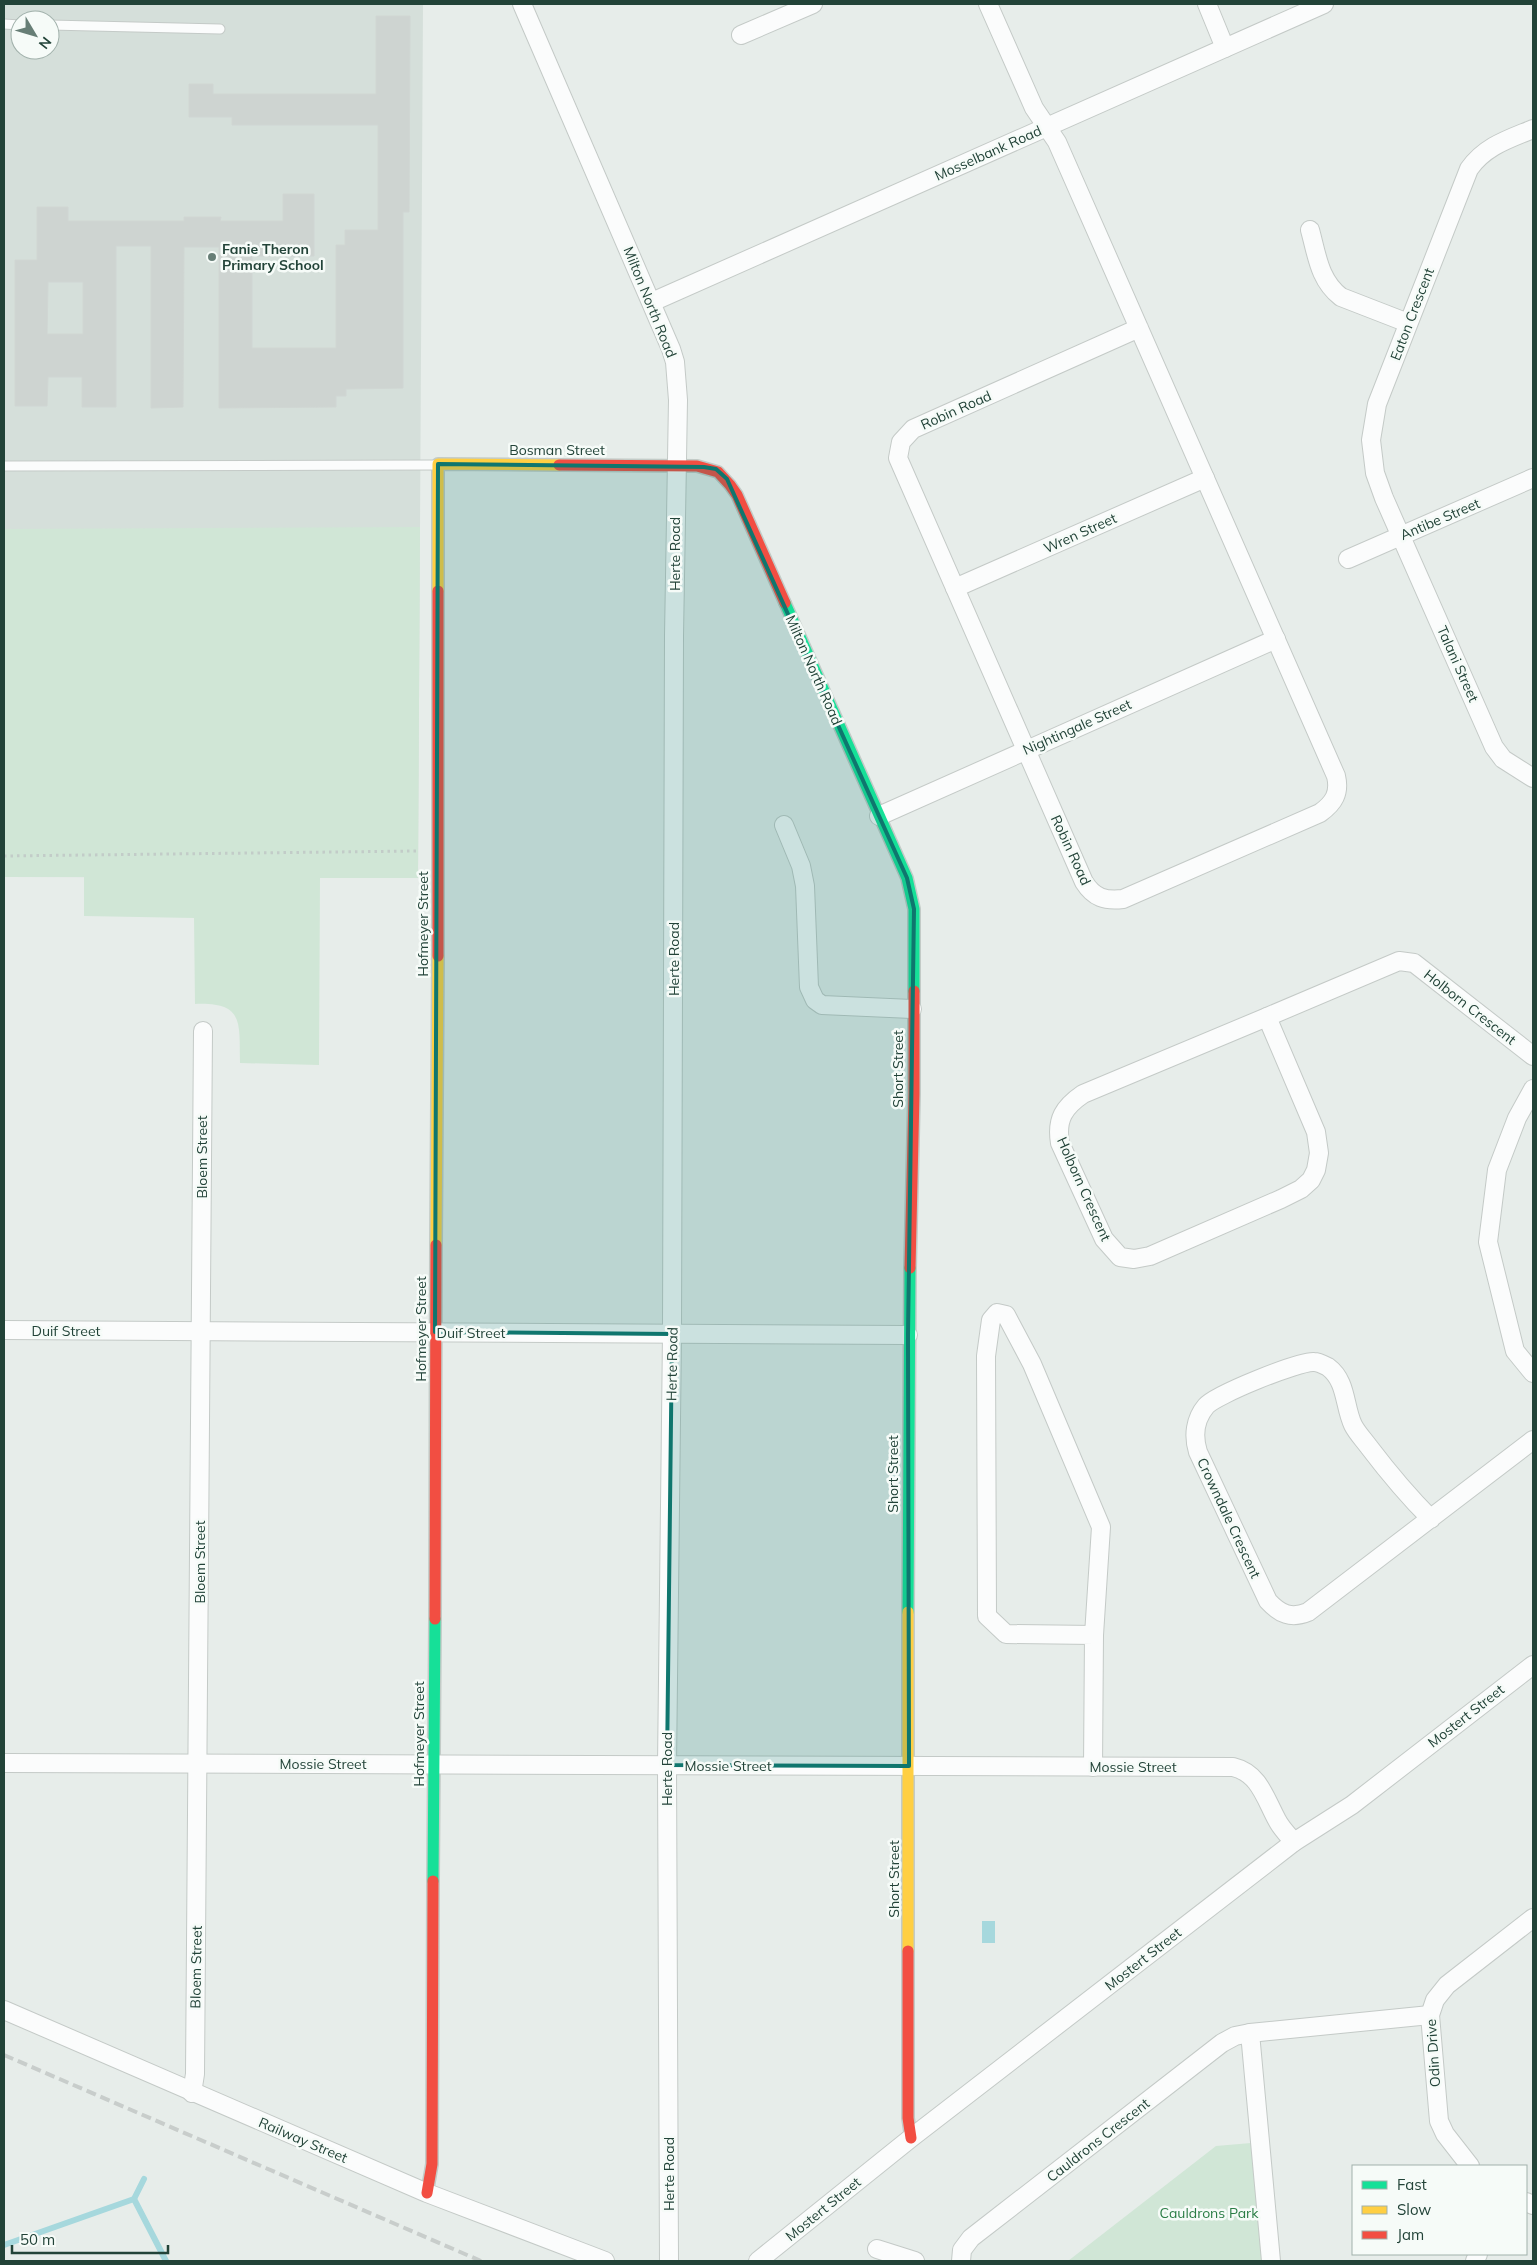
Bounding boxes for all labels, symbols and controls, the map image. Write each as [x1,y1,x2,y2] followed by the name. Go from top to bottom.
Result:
[10,10,60,60] north arrow
[35,33,56,53] text: N
[932,121,1044,185] street label: Mosselbank Road
[222,240,324,274] place label: Fanie Theron Primary School
[619,244,681,360] street label: Milton North Road
[206,251,218,263] marker: Fanie Theron Primary School
[1386,265,1438,363] street label: Eaton Crescent
[918,386,994,434] street label: Robin Road
[509,441,605,459] street label: Bosman Street
[1397,494,1483,544] street label: Antibe Street
[1041,509,1119,557] street label: Wren Street
[666,517,684,591] street label: Herte Road
[782,612,846,728] street label: Milton North Road
[1433,623,1483,705] street label: Talani Street
[1020,695,1134,759] street label: Nightingale Street
[1047,812,1095,888] street label: Robin Road
[414,871,432,977] street label: Hofmeyer Street
[665,922,683,996] street label: Herte Road
[1420,965,1520,1049] street label: Holborn Crescent
[889,1030,907,1108] street label: Short Street
[193,1115,211,1199] street label: Bloem Street
[1053,1134,1115,1244] street label: Holborn Crescent
[412,1276,430,1382] street label: Hofmeyer Street
[32,1322,101,1340] street label: Duif Street
[437,1324,506,1342] street label: Duif Street
[662,1327,682,1401] street label: Herte Road
[884,1435,902,1513] street label: Short Street
[1193,1455,1265,1581] street label: Crowndale Crescent
[191,1520,209,1604] street label: Bloem Street
[410,1681,428,1787] street label: Hofmeyer Street
[1424,1681,1508,1751] street label: Mostert Street
[658,1732,676,1806] street label: Herte Road
[279,1755,367,1773] street label: Mossie Street
[684,1757,772,1775] street label: Mossie Street
[1089,1758,1177,1776] street label: Mossie Street
[885,1840,903,1918] street label: Short Street
[1101,1924,1185,1994] street label: Mostert Street
[186,1925,206,2009] street label: Bloem Street
[1422,2018,1444,2088] street label: Odin Drive
[1043,2094,1153,2186] street label: Cauldrons Crescent
[256,2113,350,2167] street label: Railway Street
[660,2137,678,2211] street label: Herte Road
[1352,2165,1527,2255] legend
[782,2173,865,2245] street label: Mostert Street
[1397,2175,1427,2194] text: Fast
[1397,2200,1431,2219] text: Slow
[1160,2204,1259,2222] park label: Cauldrons Park
[12,2222,169,2254] scale bar
[1397,2225,1424,2244] text: Jam
[20,2230,55,2249] text: 50 m

